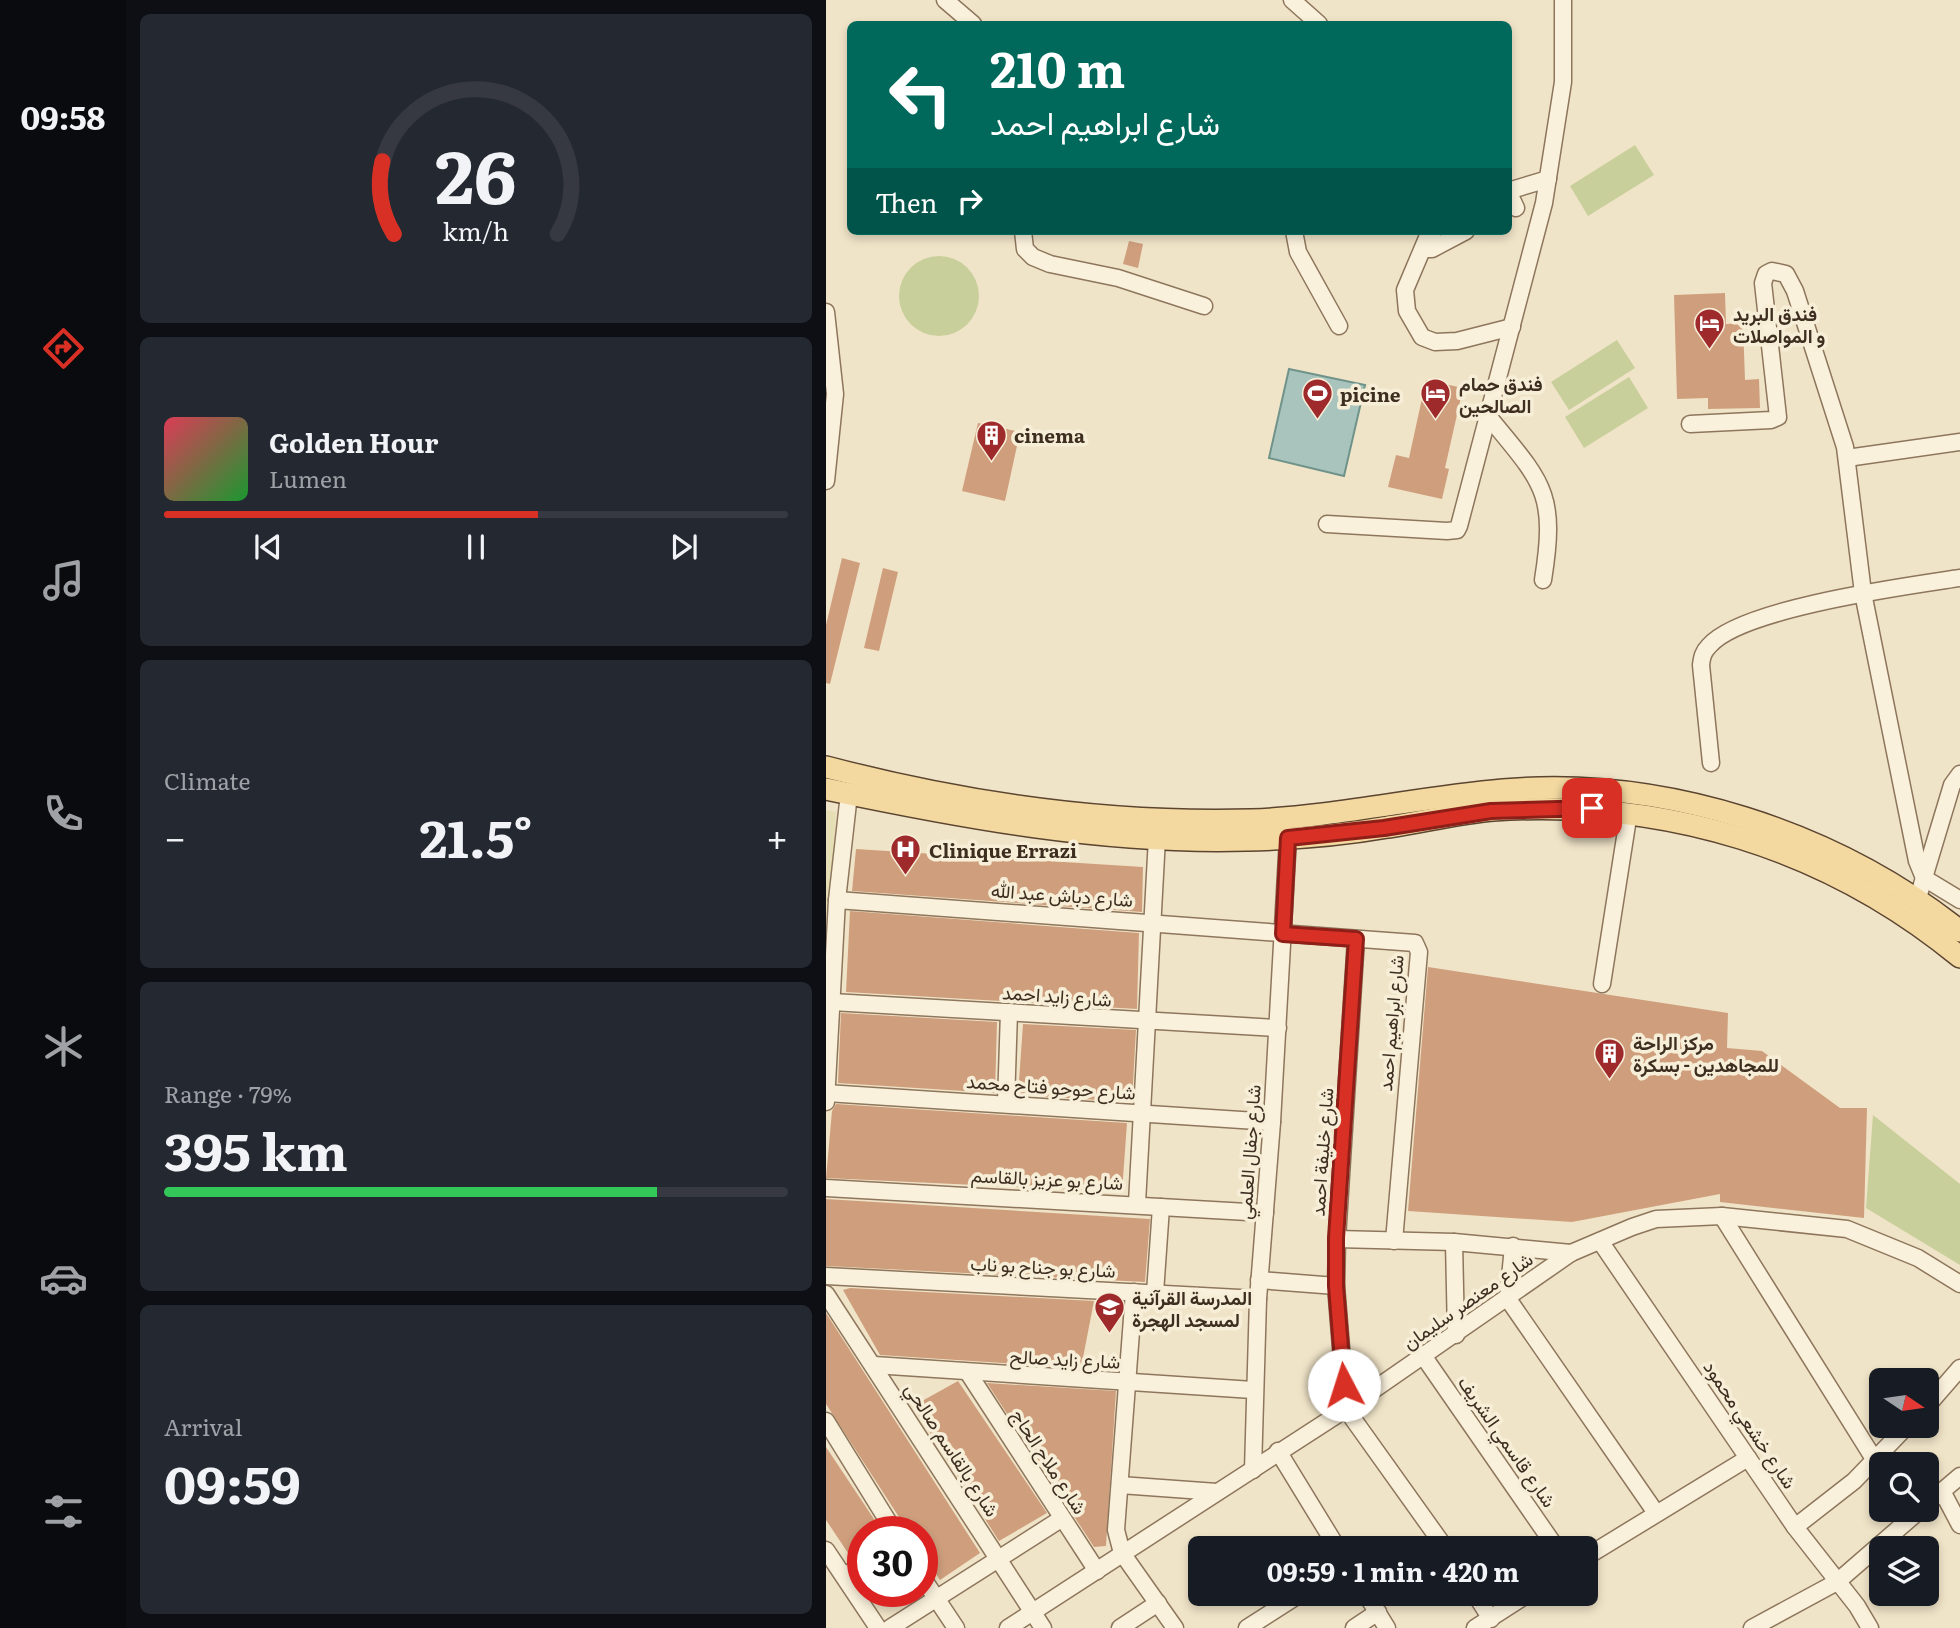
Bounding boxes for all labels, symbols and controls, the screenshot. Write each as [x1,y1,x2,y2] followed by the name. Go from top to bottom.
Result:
[990,30,1125,103] text: 210 m
[875,49,966,140] icon: left
[21,92,105,140] text: 09:58
[990,97,1220,145] text: شارع ابراهيم احمد
[435,119,517,227] text: 26
[875,182,937,221] text: Then
[951,182,989,220] icon: right
[443,212,509,249] text: km/h
[1733,299,1826,349] place label: فندق البريد و المواصلات
[1693,307,1727,351] hotel icon: فندق البريد و المواصلات
[39,324,88,373] icon: directions
[1459,369,1543,419] place label: فندق حمام الصالحين
[1300,377,1334,421] sports icon: picine
[1419,377,1453,421] hotel icon: فندق حمام الصالحين
[1340,380,1401,408] place label: picine
[974,418,1008,462] building icon: cinema
[1014,421,1085,449] place label: cinema
[269,422,438,461] text: Golden Hour
[269,461,347,495] text: Lumen
[249,528,287,566] icon: previous
[457,528,495,566] icon: pause
[665,528,703,566] icon: next
[39,556,88,605] icon: music
[164,763,250,797] text: Climate
[1562,778,1622,838] pin
[39,789,88,838] icon: phone
[1573,789,1611,827] icon: arrive
[419,797,533,874] text: 21.5°
[164,807,186,864] text: −
[766,807,788,864] text: +
[889,833,923,877] hospital icon: Clinique Errazi
[929,836,1077,864] place label: Clinique Errazi
[990,875,1134,913] street label: شارع دباش عبد الله
[1370,954,1410,1092] street label: شارع ابراهيم احمد
[1001,977,1113,1013] street label: شارع زايد احمد
[39,1022,88,1071] icon: climate
[1633,1028,1779,1078] place label: مركز الراحة للمجاهدين - بسكرة
[1593,1036,1627,1080] building icon: مركز الراحة للمجاهدين - بسكرة
[965,1066,1137,1106] street label: شارع حوحو فتاح محمد
[164,1076,292,1110] text: Range · 79%
[1229,1083,1270,1221] street label: شارع جفال العلمي
[1303,1087,1339,1217] street label: شارع خليفة احمد
[164,1110,348,1187] text: 395 km
[970,1160,1124,1196] street label: شارع بو عزيز بالقاسم
[1396,1244,1538,1356] street label: شارع معنصر سليمان
[970,1248,1116,1284] street label: شارع بو جناح بو ناب
[39,1254,88,1303] icon: car
[1132,1283,1252,1333] place label: المدرسة القرآنية لمسجد الهجرة
[1092,1291,1126,1335] school or university icon: المدرسة القرآنية لمسجد الهجرة
[1009,1341,1121,1376] street label: شارع زايد صالح
[1307,1348,1381,1422] position arrow
[1695,1354,1804,1495] street label: شارع خشعي محمود
[1869,1368,1939,1438] north arrow
[1869,1368,1939,1606] map controls
[1450,1370,1564,1514] street label: شارع قاسمي الشريف
[897,1376,1007,1523] street label: شارع بالقاسم صالحي
[1005,1403,1095,1519] street label: شارع ملاح الحاج
[164,1409,243,1443] text: Arrival
[164,1443,301,1520] text: 09:59
[1869,1452,1939,1522] button: search
[39,1487,88,1536] icon: filters
[847,1516,938,1607] speed limit sign: 30
[1869,1536,1939,1606] button: layers
[1267,1551,1519,1590] text: 09:59 · 1 min · 420 m

